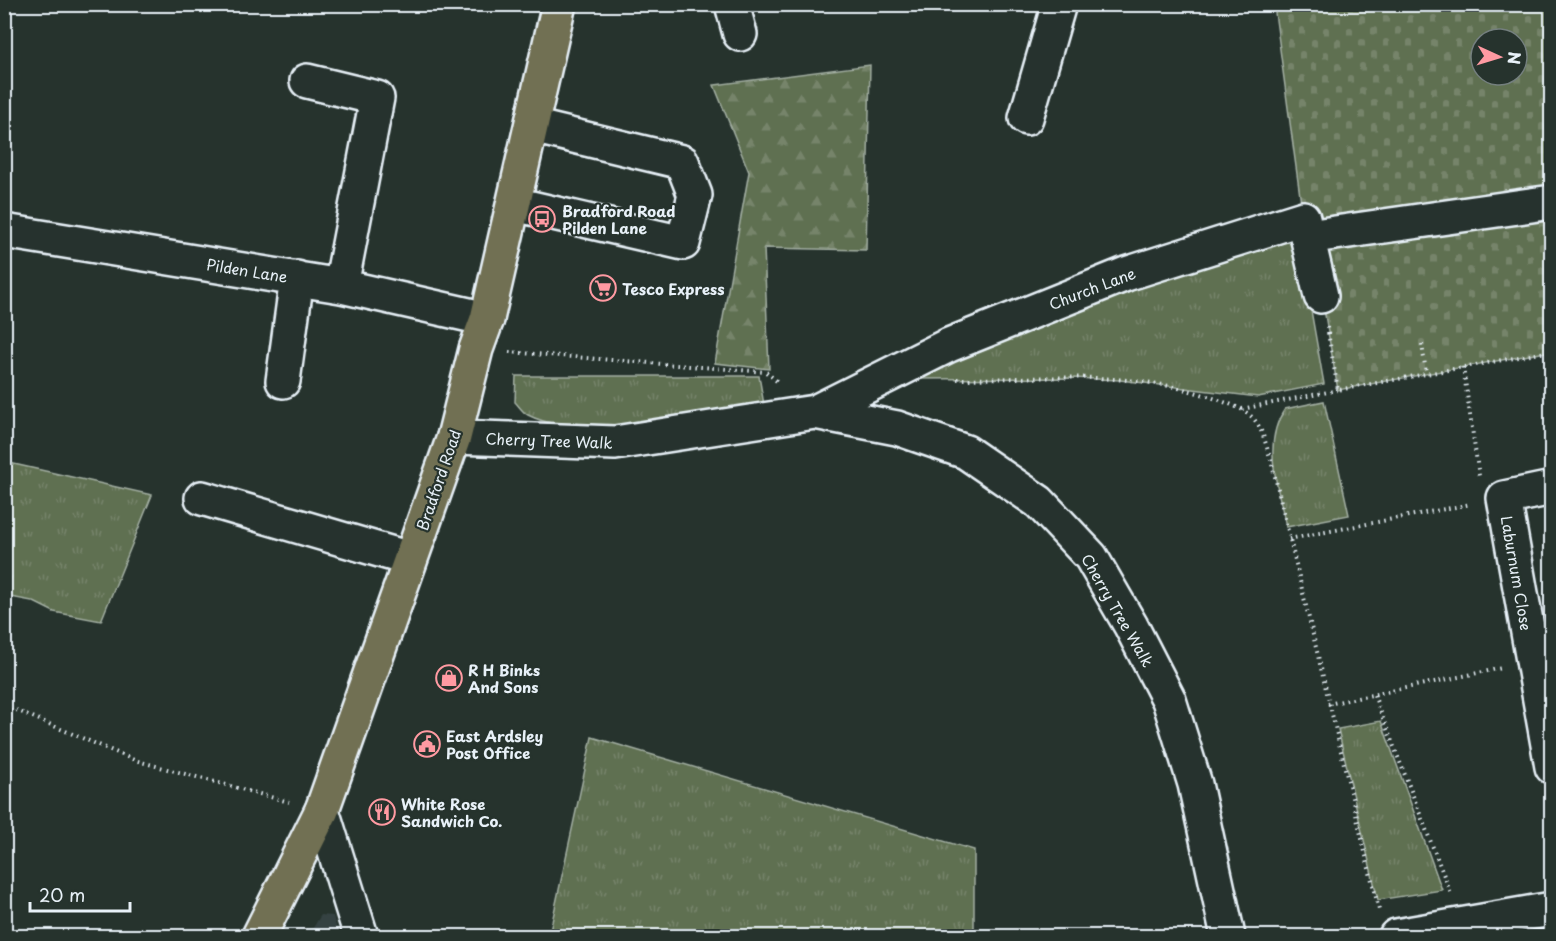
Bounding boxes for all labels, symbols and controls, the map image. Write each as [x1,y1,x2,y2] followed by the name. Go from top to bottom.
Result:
[1469,27,1529,87] north arrow
[1503,51,1527,65] text: N
[562,199,675,239] place label: Bradford Road Pilden Lane
[527,204,557,234] bus stop icon: Bradford Road Pilden Lane
[205,252,289,288] street label: Pilden Lane
[1045,261,1139,315] street label: Church Lane
[588,273,618,303] supermarket icon: Tesco Express
[622,277,725,300] place label: Tesco Express
[485,426,613,454] street label: Cherry Tree Walk
[410,427,466,533] street label: Bradford Road
[1496,514,1538,632] street label: Laburnum Close
[1076,549,1160,671] street label: Cherry Tree Walk
[468,658,540,698] place label: R H Binks And Sons
[434,663,464,693] shop icon: R H Binks And Sons
[446,724,544,764] place label: East Ardsley Post Office
[412,729,442,759] public building icon: East Ardsley Post Office
[401,792,503,832] place label: White Rose Sandwich Co.
[367,797,397,827] restaurant icon: White Rose Sandwich Co.
[30,875,130,913] scale bar
[39,881,85,908] text: 20 m

